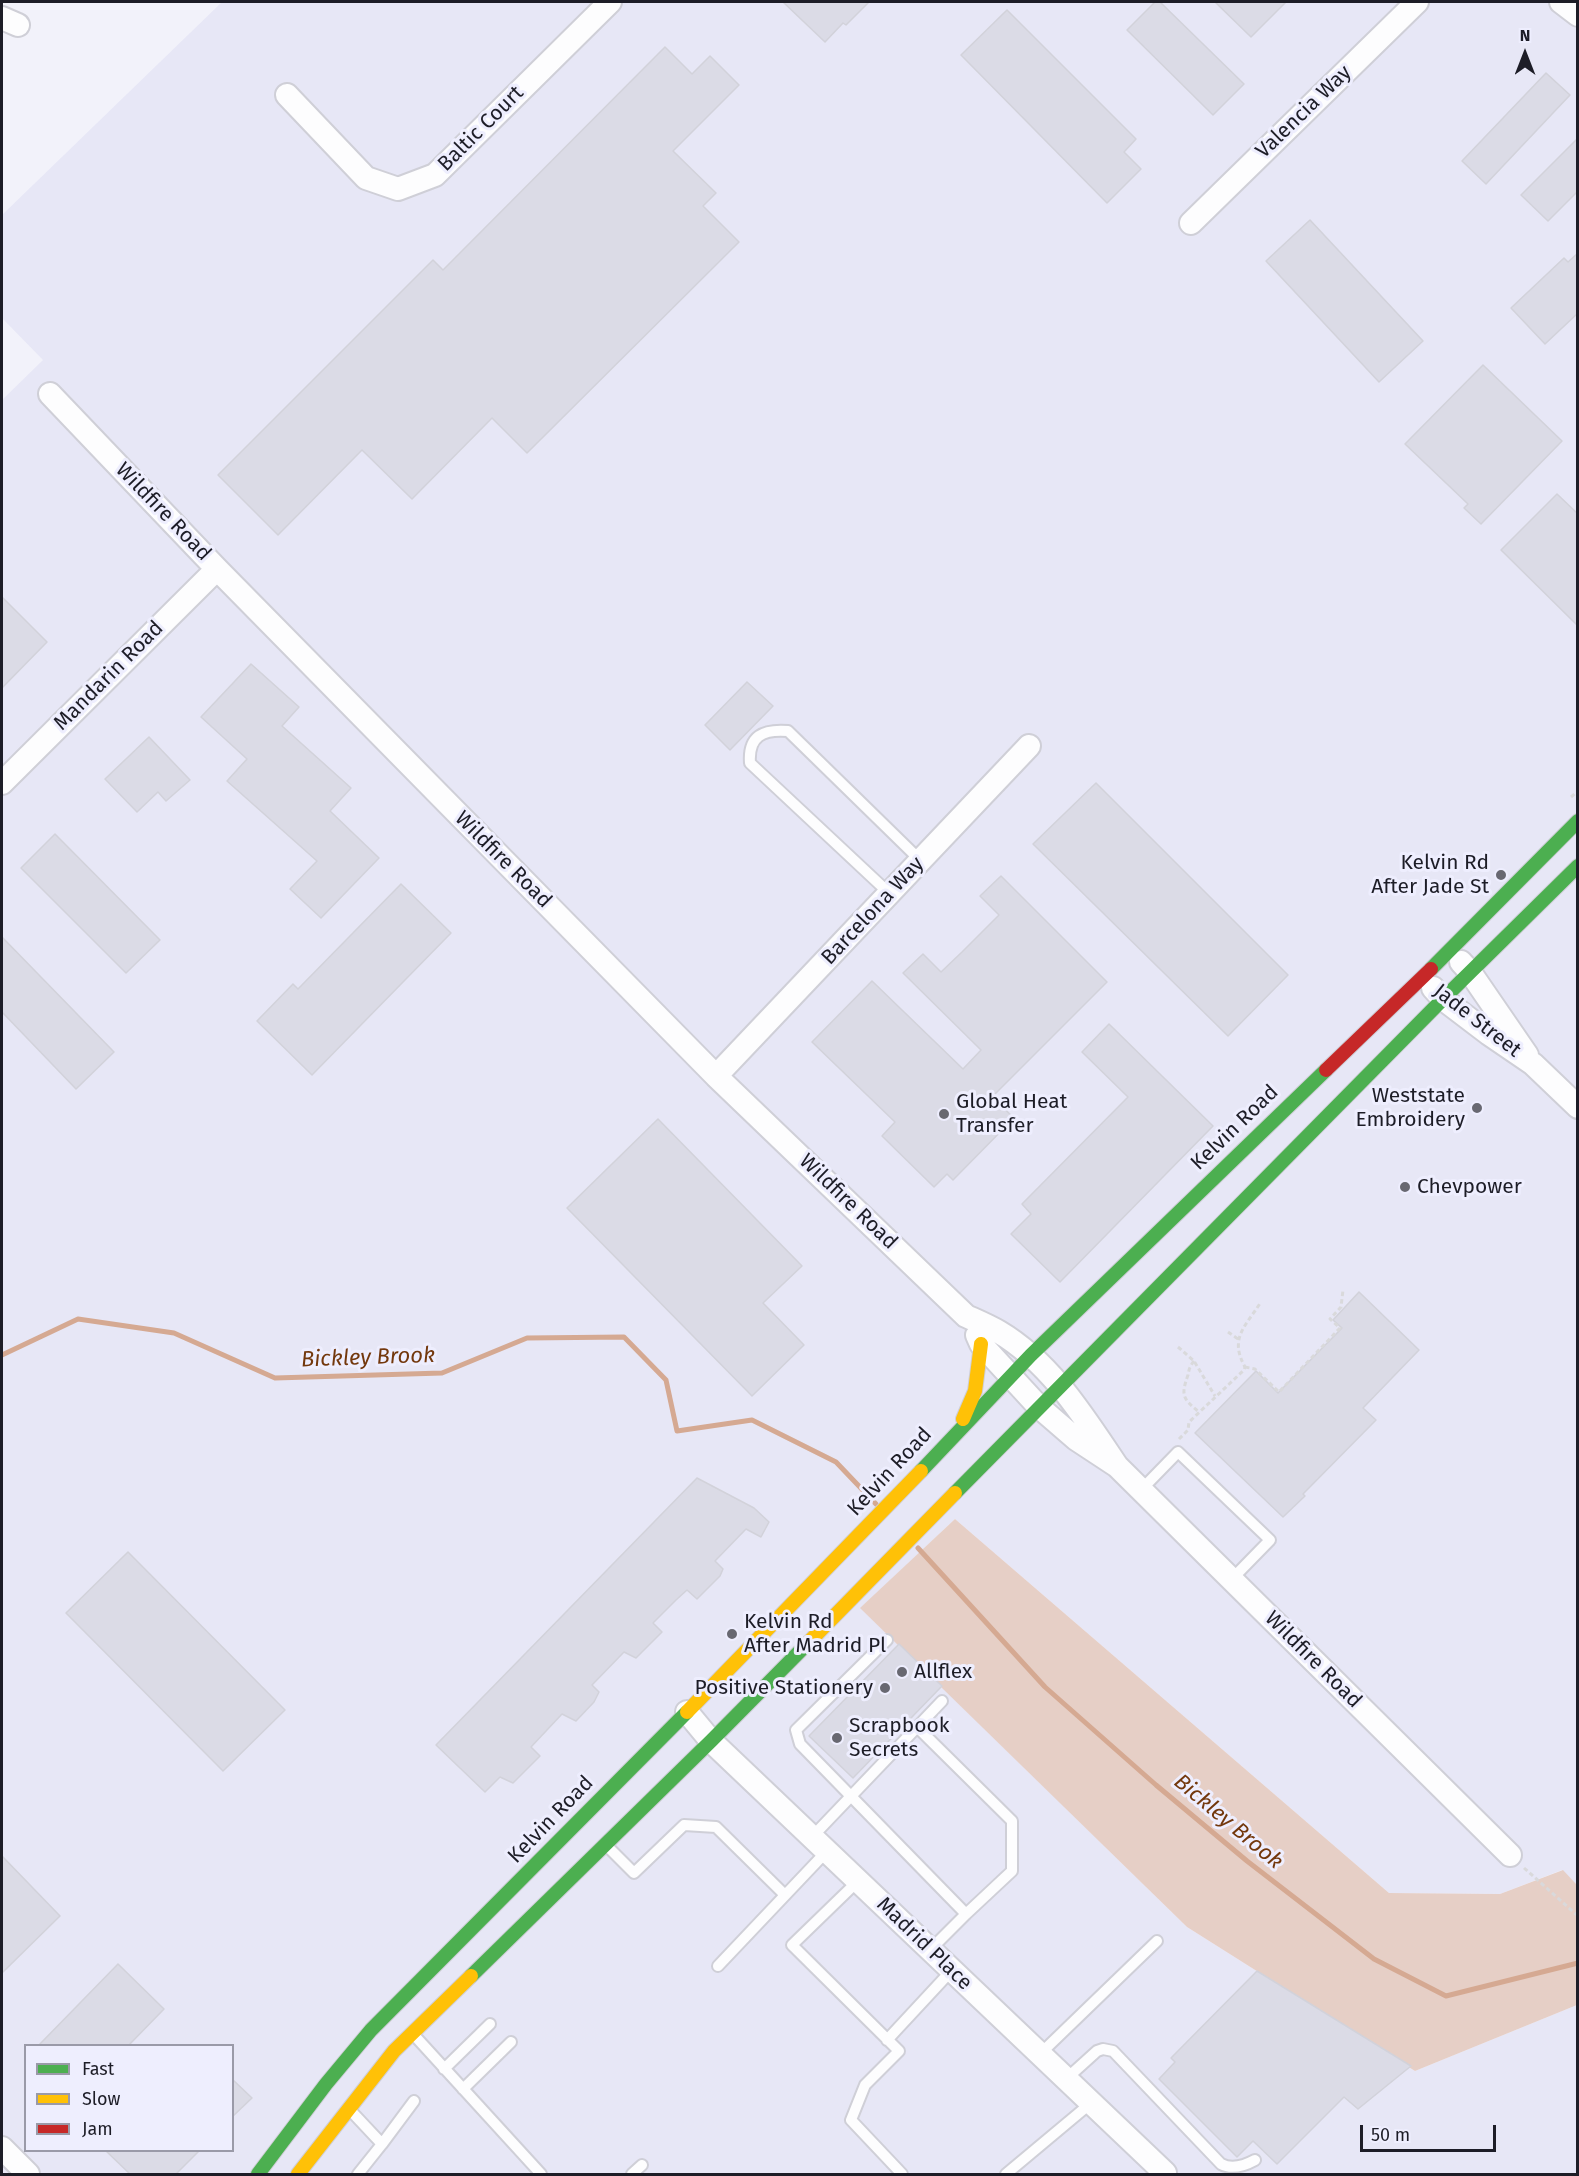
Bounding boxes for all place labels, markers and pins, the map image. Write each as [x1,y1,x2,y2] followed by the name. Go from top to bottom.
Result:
[1371,850,1489,900] place label: Kelvin Rd After Jade St
[1494,868,1508,882] marker: Kelvin Rd After Jade St
[1355,1083,1465,1133] place label: Weststate Embroidery
[956,1089,1067,1139] place label: Global Heat Transfer
[1470,1101,1484,1115] marker: Weststate Embroidery
[937,1107,951,1121] marker: Global Heat Transfer
[1417,1174,1522,1200] place label: Chevpower
[1398,1180,1412,1194] marker: Chevpower
[744,1609,886,1659] place label: Kelvin Rd After Madrid Pl
[725,1627,739,1641] marker: Kelvin Rd After Madrid Pl
[914,1659,972,1685] place label: Allflex
[895,1665,909,1679] marker: Allflex
[694,1675,873,1701] place label: Positive Stationery
[878,1681,892,1695] marker: Positive Stationery
[849,1713,950,1763] place label: Scrapbook Secrets
[830,1731,844,1745] marker: Scrapbook Secrets

